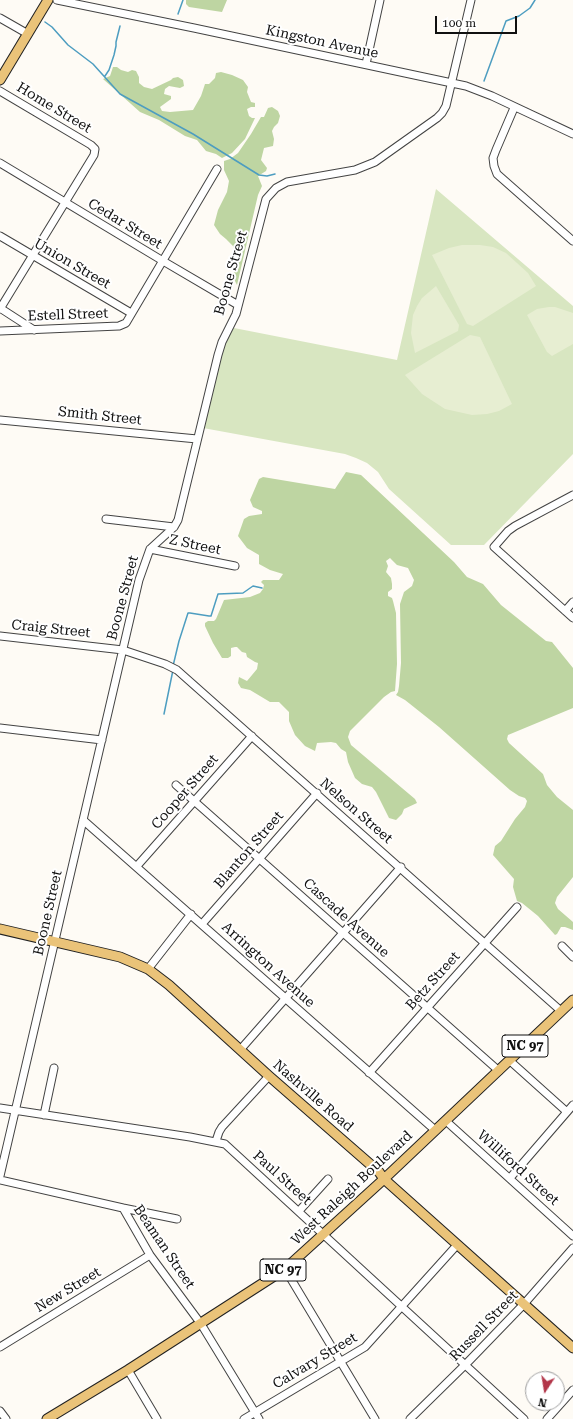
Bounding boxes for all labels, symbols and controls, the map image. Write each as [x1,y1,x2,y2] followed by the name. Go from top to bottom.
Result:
[437,8,519,34] scale bar
[442,16,476,30] text: 100 m
[264,22,380,62] street label: Kingston Avenue
[14,79,94,137] street label: Home Street
[85,195,165,253] street label: Cedar Street
[211,229,251,317] street label: Boone Street
[31,235,113,293] street label: Union Street
[27,305,109,325] street label: Estell Street
[57,403,143,429] street label: Smith Street
[168,531,222,559] street label: Z Street
[104,554,142,642] street label: Boone Street
[11,616,91,642] street label: Craig Street
[148,751,222,833] street label: Cooper Street
[316,775,396,847] street label: Nelson Street
[211,808,287,892] street label: Blanton Street
[30,869,66,957] street label: Boone Street
[300,875,392,961] street label: Cascade Avenue
[218,919,318,1011] street label: Arrington Avenue
[402,948,464,1014] street label: Betz Street
[502,1035,548,1057] road number: NC 97
[269,1057,357,1135] street label: Nashville Road
[288,1127,416,1249] street label: West Raleigh Boulevard
[474,1127,562,1209] street label: Williford Street
[249,1147,315,1209] street label: Paul Street
[130,1202,198,1292] street label: Beaman Street
[260,1259,306,1281] road number: NC 97
[32,1264,104,1316] street label: New Street
[446,1287,522,1365] street label: Russell Street
[270,1329,360,1393] street label: Calvary Street
[525,1371,565,1411] north arrow
[537,1395,548,1409] text: N

